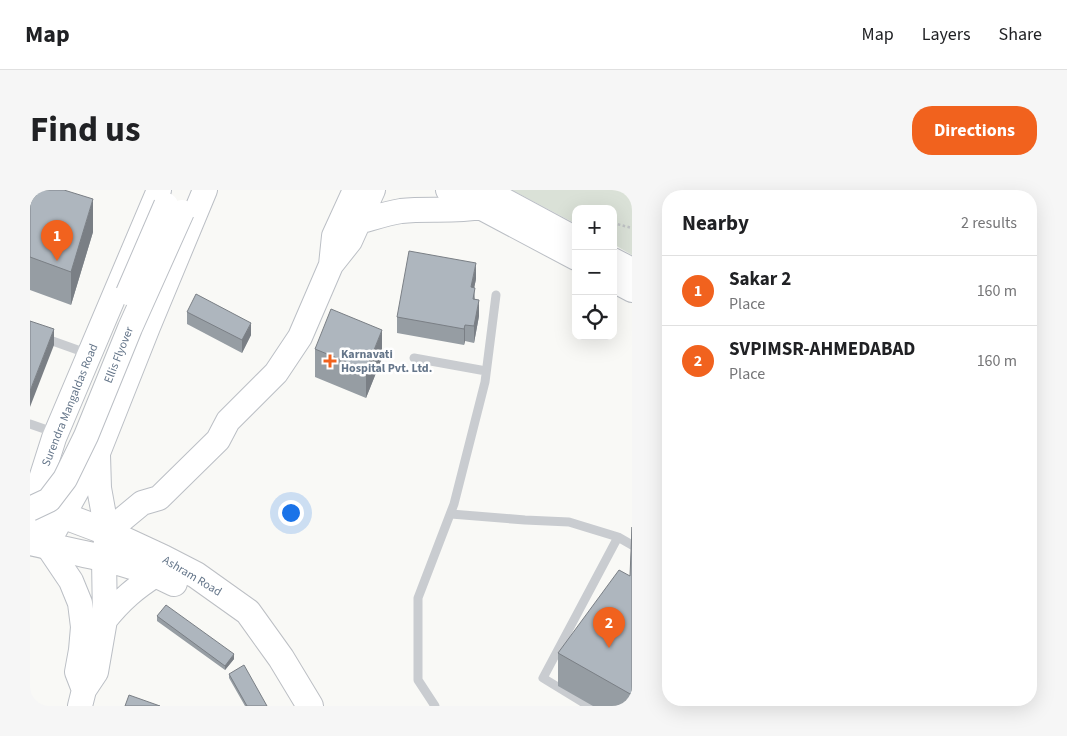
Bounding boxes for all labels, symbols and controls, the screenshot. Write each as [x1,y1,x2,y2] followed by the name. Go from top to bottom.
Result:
[25,17,70,52] text: Map
[862,22,894,47] text: Map
[922,22,971,47] text: Layers
[999,22,1042,47] text: Share
[30,105,140,155] text: Find us
[912,106,1037,155] button: Directions
[572,205,617,340] map controls
[572,205,617,250] button: +
[682,208,749,238] text: Nearby
[961,212,1017,234] text: 2 results
[41,220,73,261] pin: 1
[572,250,617,295] button: −
[729,266,791,293] text: Sakar 2
[694,280,702,302] text: 1
[977,280,1017,302] text: 160 m
[729,293,765,315] text: Place
[572,295,617,340] button: locate
[100,323,138,386] street label: Ellis Flyover
[729,336,915,363] text: SVPIMSR-AHMEDABAD
[38,341,102,469] street label: Surendra Mangaldas Road
[341,346,432,377] place label: Karnavati Hospital Pvt. Ltd.
[694,350,702,372] text: 2
[977,350,1017,372] text: 160 m
[323,354,337,368] marker: Karnavati Hospital Pvt. Ltd.
[729,363,765,385] text: Place
[278,500,304,526] your location
[159,552,225,600] street label: Ashram Road
[593,607,625,648] pin: 2

